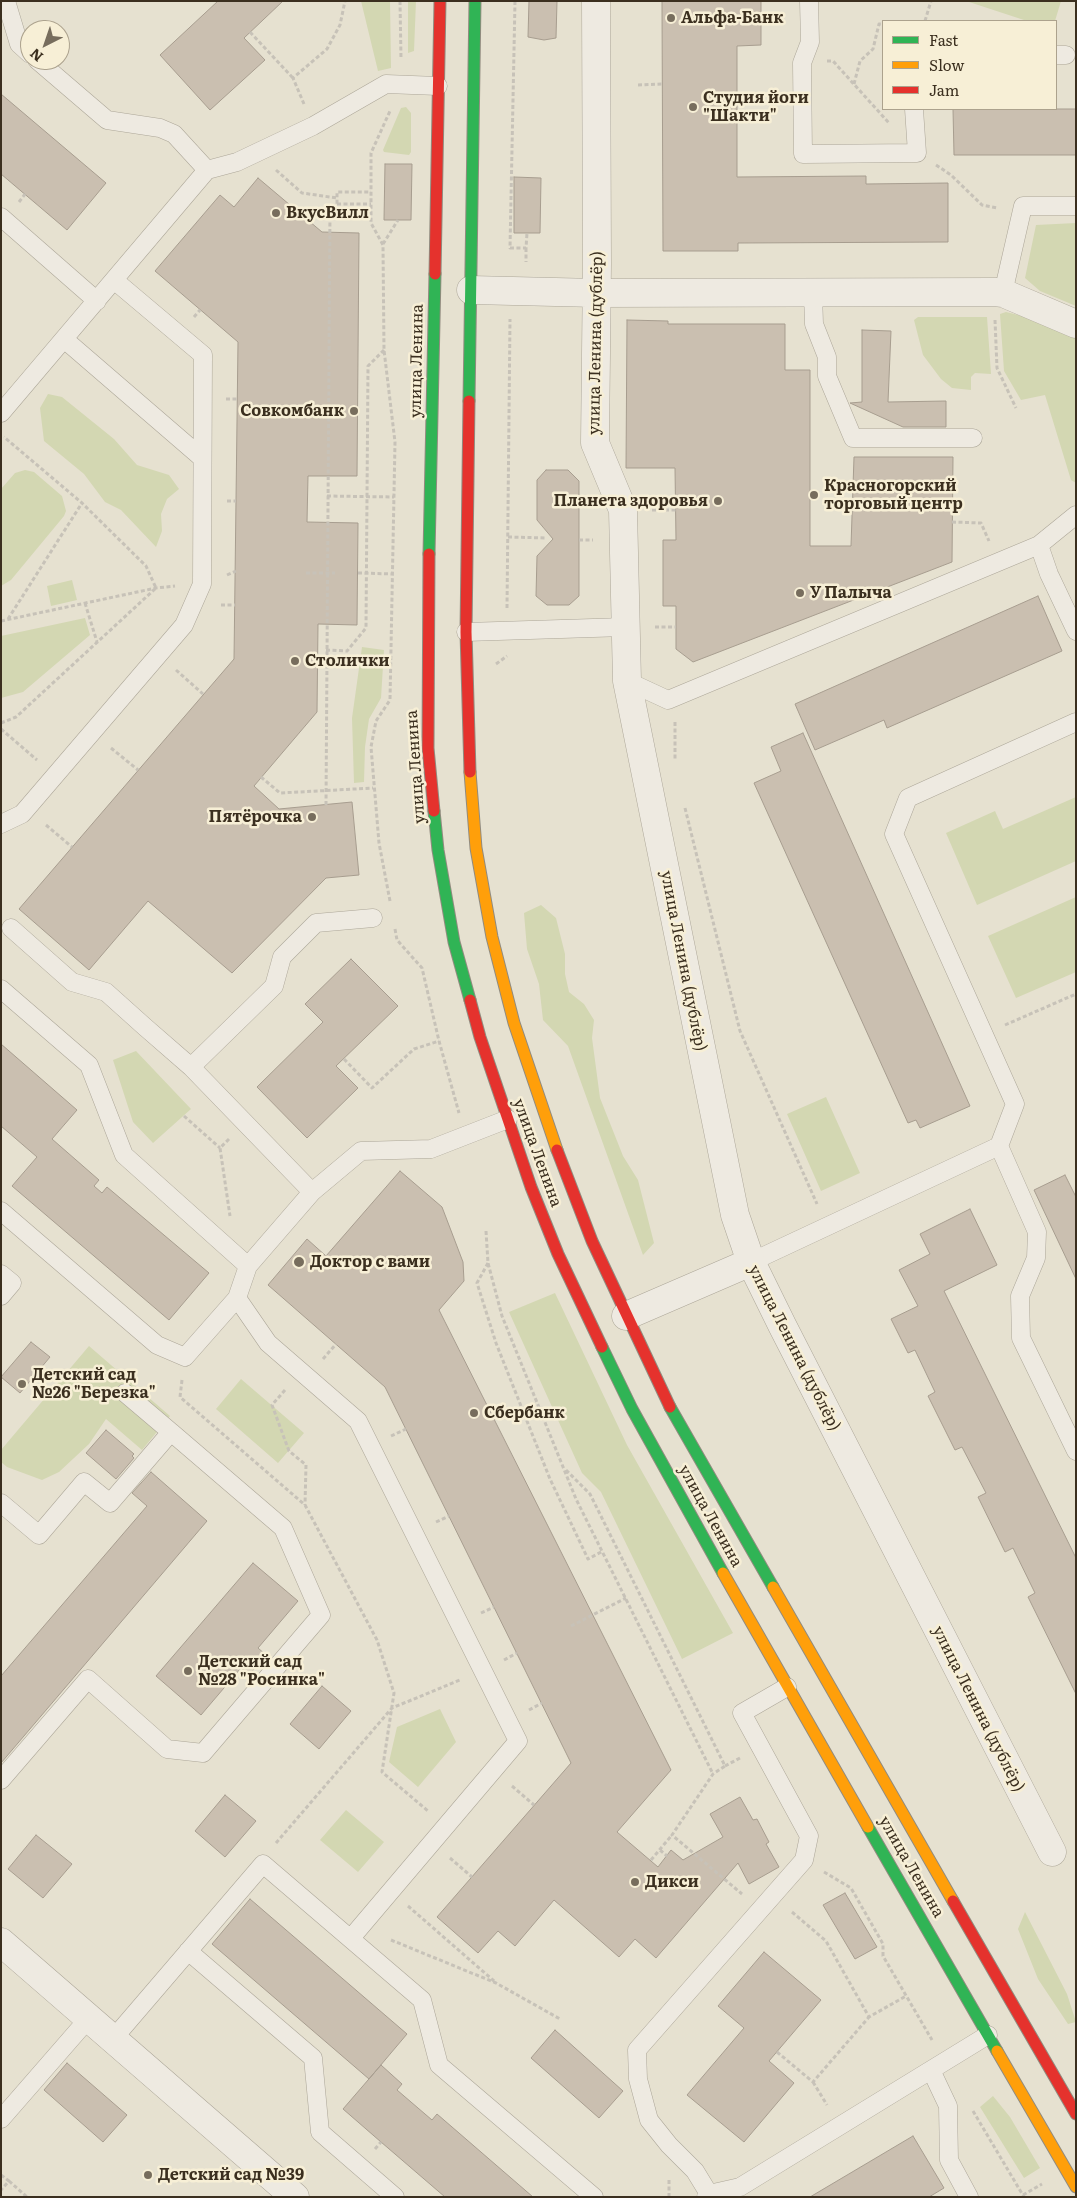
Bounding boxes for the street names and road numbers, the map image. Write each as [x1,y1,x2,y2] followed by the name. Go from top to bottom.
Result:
[585,251,607,435] street label: улица Ленина (дублёр)
[406,304,428,418] street label: улица Ленина
[402,709,430,825] street label: улица Ленина
[656,869,710,1053] street label: улица Ленина (дублёр)
[508,1096,566,1210] street label: улица Ленина
[744,1262,844,1434] street label: улица Ленина (дублёр)
[674,1461,746,1571] street label: улица Ленина
[928,1623,1028,1795] street label: улица Ленина (дублёр)
[874,1813,948,1921] street label: улица Ленина

